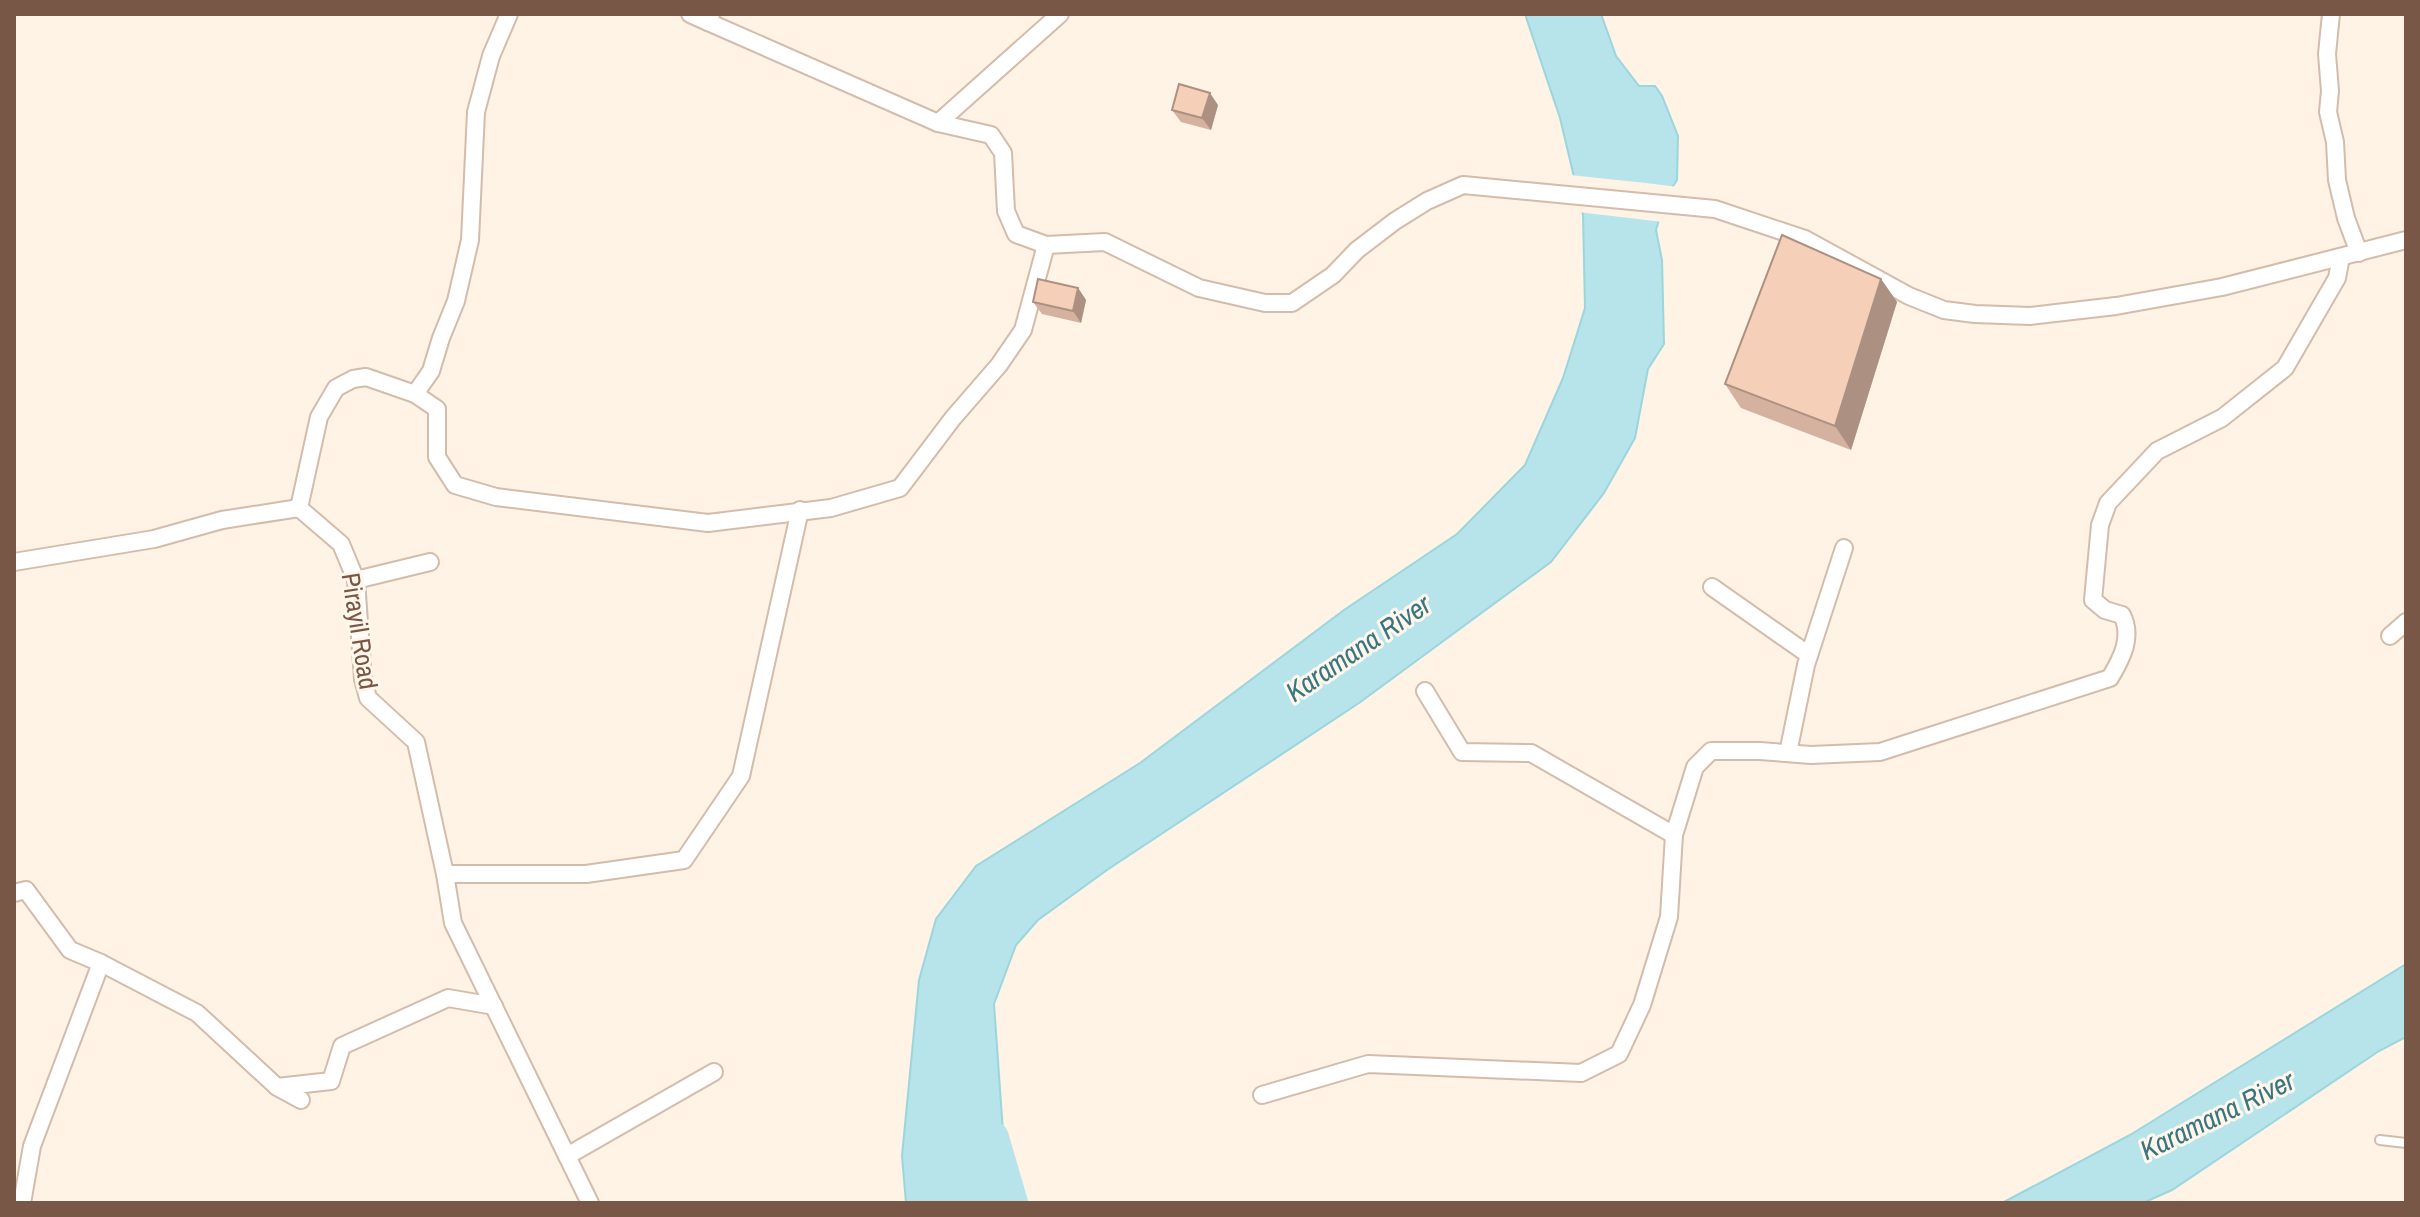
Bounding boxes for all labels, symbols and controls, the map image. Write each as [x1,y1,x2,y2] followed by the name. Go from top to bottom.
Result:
[334,570,386,692] street label: Pirayil Road
[1278,585,1439,710] water label: Karamana River
[2134,1061,2302,1169] water label: Karamana River

